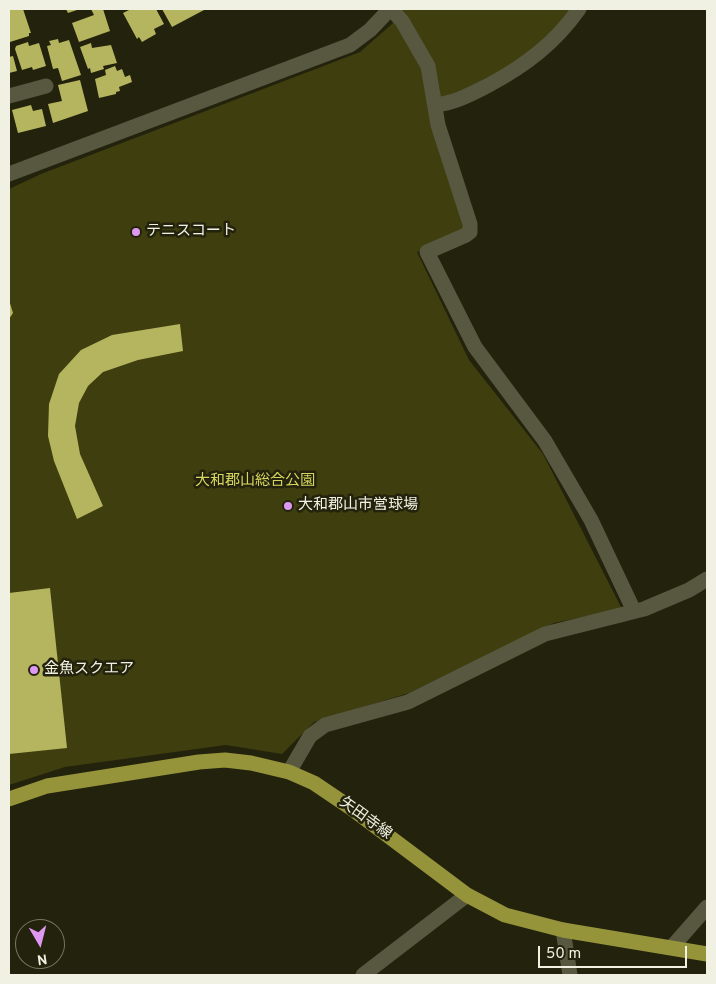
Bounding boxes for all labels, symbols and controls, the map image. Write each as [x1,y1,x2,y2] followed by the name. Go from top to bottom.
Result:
[146,223,236,241] place label: テニスコート
[130,226,142,238] marker: テニスコート
[195,473,315,491] park label: 大和郡山総合公園
[298,497,418,515] place label: 大和郡山市営球場
[282,500,294,512] marker: 大和郡山市営球場
[44,661,134,679] place label: 金魚スクエア
[28,664,40,676] marker: 金魚スクエア
[335,794,395,844] street label: 矢田寺線
[15,919,65,969] north arrow
[541,936,690,968] scale bar
[546,945,581,964] text: 50 m
[36,949,48,967] text: N

